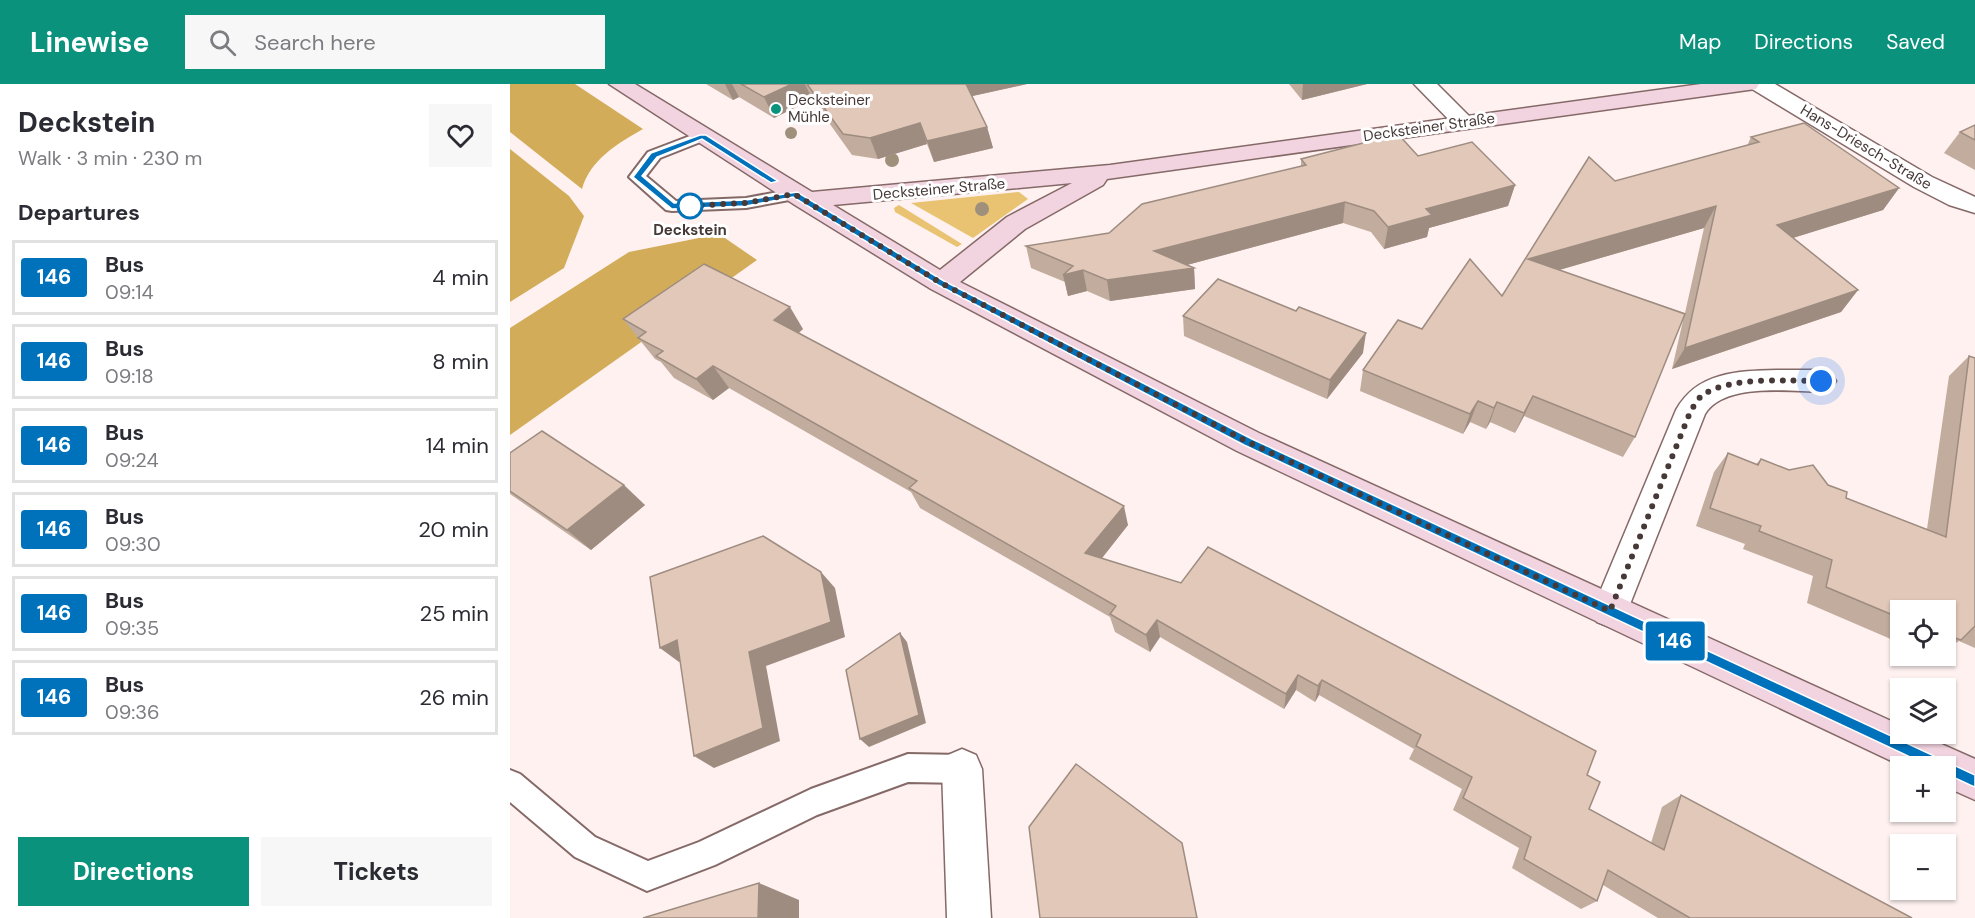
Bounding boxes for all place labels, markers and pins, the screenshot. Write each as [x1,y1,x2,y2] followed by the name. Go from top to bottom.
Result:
[788,90,871,127] place label: Decksteiner Mühle
[769,102,783,116] marker: Decksteiner Mühle
[677,193,703,219] marker: Deckstein
[653,220,727,240] place label: Deckstein

